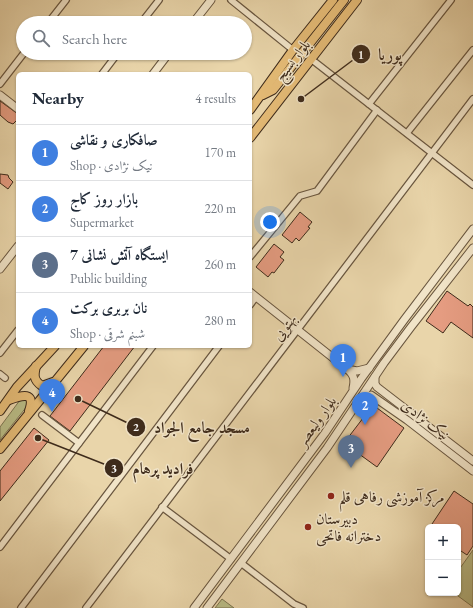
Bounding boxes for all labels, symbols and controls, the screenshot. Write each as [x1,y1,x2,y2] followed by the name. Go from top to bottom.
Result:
[16,16,252,60] search box
[30,27,52,49] icon: search
[62,29,127,48] text: Search here
[270,35,318,88] street label: بلوار بسیج
[351,40,410,68] callout: پوریا
[378,44,403,67] text: پوریا
[358,47,364,63] text: 1
[32,87,84,109] text: Nearby
[195,90,236,107] text: 4 results
[70,130,158,149] text: صافکاری و نقاشی
[42,144,48,161] text: 1
[205,144,236,161] text: 170 m
[70,157,152,174] text: Shop · نیک نژادی
[70,189,138,208] text: بازار روز کاج
[42,200,48,217] text: 2
[205,200,236,217] text: 220 m
[260,212,280,232] your location
[70,214,134,231] text: Supermarket
[70,245,169,264] text: ایستگاه آتش نشانی 7
[42,256,48,273] text: 3
[205,256,236,273] text: 260 m
[70,270,147,287] text: Public building
[70,298,147,317] text: نان بربری برکت
[268,310,301,345] street label: بهتویی
[42,312,48,329] text: 4
[205,312,236,329] text: 280 m
[70,325,145,342] text: Shop · شبنم شرقی
[330,344,356,377] pin: 1
[39,379,65,412] pin: 4
[291,392,341,452] street label: بلوار ولیعصر
[352,392,378,425] pin: 2
[398,394,454,444] street label: نیک نژادی
[126,413,258,441] callout: مسجد جامع الجواد
[154,417,250,443] text: مسجد جامع الجواد
[133,419,140,435] text: 2
[338,435,364,468] pin: 3
[104,454,201,482] callout: فرادید پرهام
[133,458,193,483] text: فرادید پرهام
[111,460,117,476] text: 3
[339,487,444,512] place label: مرکز آموزشی رفاهی قلم
[326,491,336,501] marker: مرکز آموزشی رفاهی قلم
[316,509,381,547] place label: دبیرستان دخترانه فاتحی
[303,522,313,532] marker: دبیرستان دخترانه فاتحی
[425,524,461,596] map controls
[425,524,461,560] button: +
[425,560,461,596] button: −

